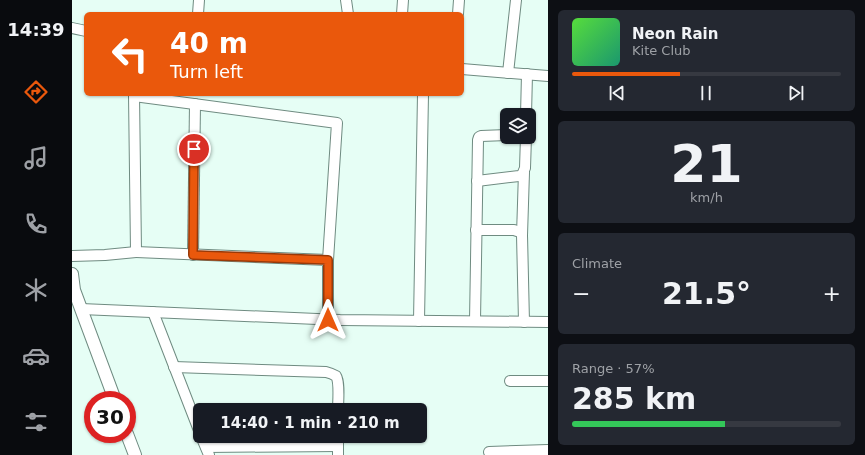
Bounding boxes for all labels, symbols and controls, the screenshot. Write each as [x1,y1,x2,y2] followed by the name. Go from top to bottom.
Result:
[7,19,65,40] text: 14:39
[632,25,718,43] text: Neon Rain
[170,27,248,60] text: 40 m
[104,28,156,80] icon: left
[632,43,691,58] text: Kite Club
[170,61,243,82] text: Turn left
[22,78,50,106] icon: directions
[606,82,628,104] icon: previous
[695,82,717,104] icon: pause
[785,82,807,104] icon: next
[500,108,536,144] map controls
[500,108,536,144] button: layers
[177,132,211,166] pin
[670,134,743,194] text: 21
[183,138,205,160] icon: arrive
[22,144,50,172] icon: music
[690,190,723,205] text: km/h
[22,210,50,238] icon: phone
[572,256,622,271] text: Climate
[22,276,50,304] icon: climate
[662,276,751,311] text: 21.5°
[572,281,590,306] text: −
[823,281,841,306] text: +
[307,299,349,341] position arrow
[22,342,50,370] icon: car
[572,361,655,376] text: Range · 57%
[572,381,696,416] text: 285 km
[84,391,136,443] speed limit sign: 30
[22,408,50,436] icon: filters
[220,414,400,432] text: 14:40 · 1 min · 210 m

